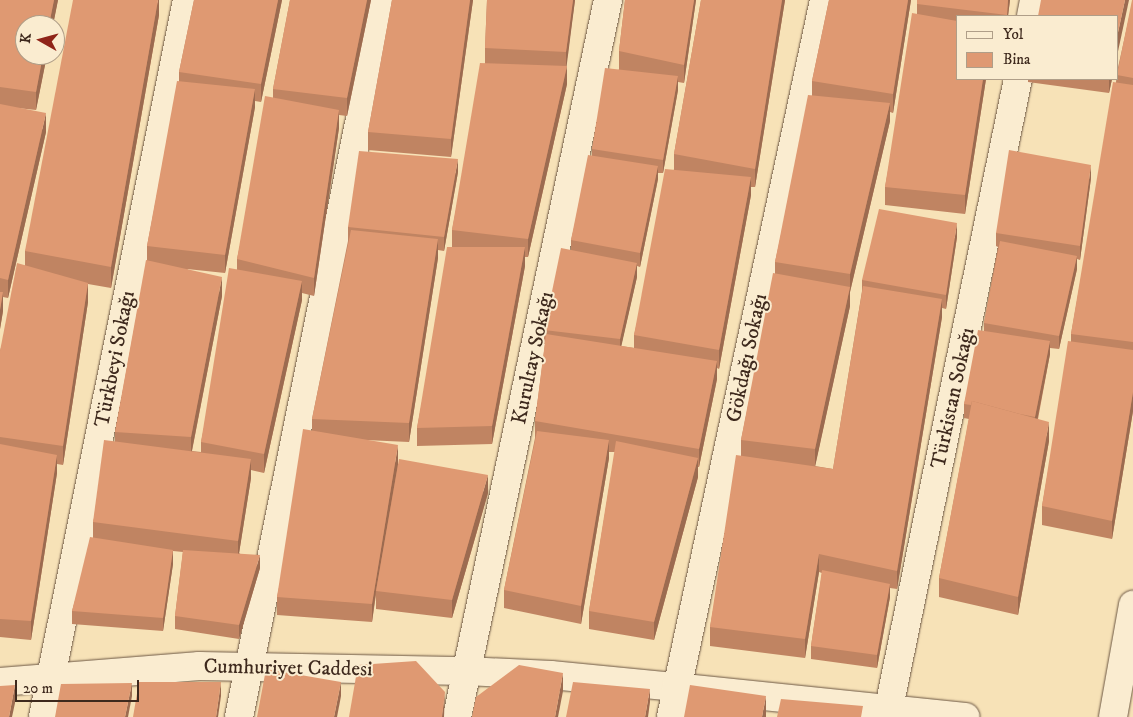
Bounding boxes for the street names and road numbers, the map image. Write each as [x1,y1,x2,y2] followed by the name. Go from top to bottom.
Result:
[89,289,141,429] street label: Türkbeyi Sokağı
[507,289,559,427] street label: Kurultay Sokağı
[721,291,773,425] street label: Gökdağı Sokağı
[926,325,980,471] street label: Türkistan Sokağı
[203,654,373,682] street label: Cumhuriyet Caddesi

